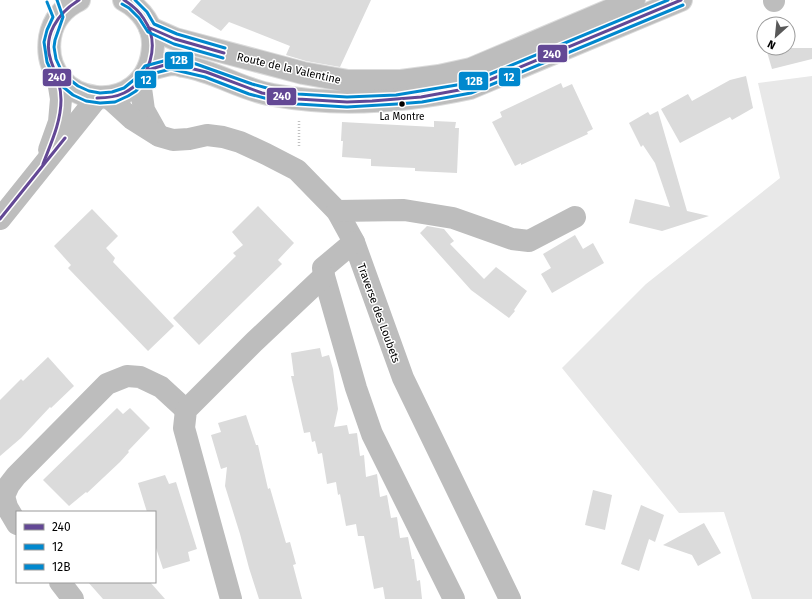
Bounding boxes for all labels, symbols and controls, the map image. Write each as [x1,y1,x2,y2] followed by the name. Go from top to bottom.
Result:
[756,16,796,56] north arrow
[765,37,778,52] text: N
[537,44,568,63] line badge: 240
[543,48,562,61] text: 240
[236,50,342,87] street label: Route de la Valentine
[164,51,194,70] line badge: 12B
[170,54,188,67] text: 12B
[498,67,521,87] line badge: 12
[42,68,72,87] line badge: 240
[134,70,157,89] line badge: 12
[48,71,67,84] text: 240
[458,71,489,91] line badge: 12B
[504,71,515,84] text: 12
[141,74,152,87] text: 12
[465,75,483,88] text: 12B
[266,87,297,106] line badge: 240
[273,90,292,103] text: 240
[397,99,407,109] marker: La Montre
[379,111,425,123] place label: La Montre
[354,262,403,365] street label: Traverse des Loubets
[16,511,156,583] legend
[52,520,71,534] text: 240
[52,540,63,554] text: 12
[52,560,70,574] text: 12B

